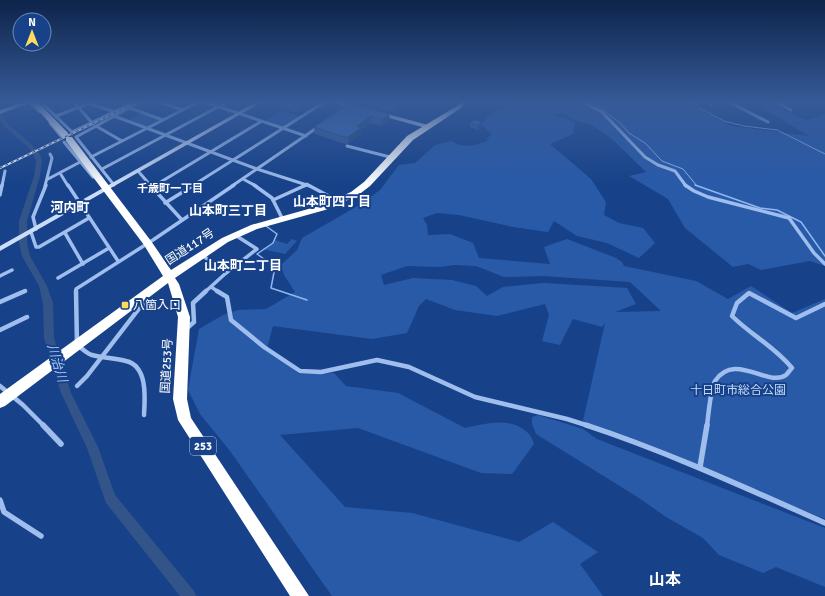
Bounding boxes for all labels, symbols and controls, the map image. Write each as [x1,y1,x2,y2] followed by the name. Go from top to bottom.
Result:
[12,12,52,52] north arrow
[28,16,36,29] text: N
[137,182,203,195] district label: 千歳町一丁目
[293,194,371,210] district label: 山本町四丁目
[50,200,90,216] district label: 河内町
[189,203,267,219] district label: 山本町三丁目
[163,226,217,268] street label: 国道117号
[204,258,282,274] district label: 山本町二丁目
[133,298,181,313] place label: 八箇入口
[120,300,130,310] marker: 八箇入口
[158,338,176,394] street label: 国道253号
[44,342,71,386] water label: 川治川
[690,383,786,398] park label: 十日町市総合公園
[190,437,216,455] road number: 253
[649,570,681,590] district label: 山本

